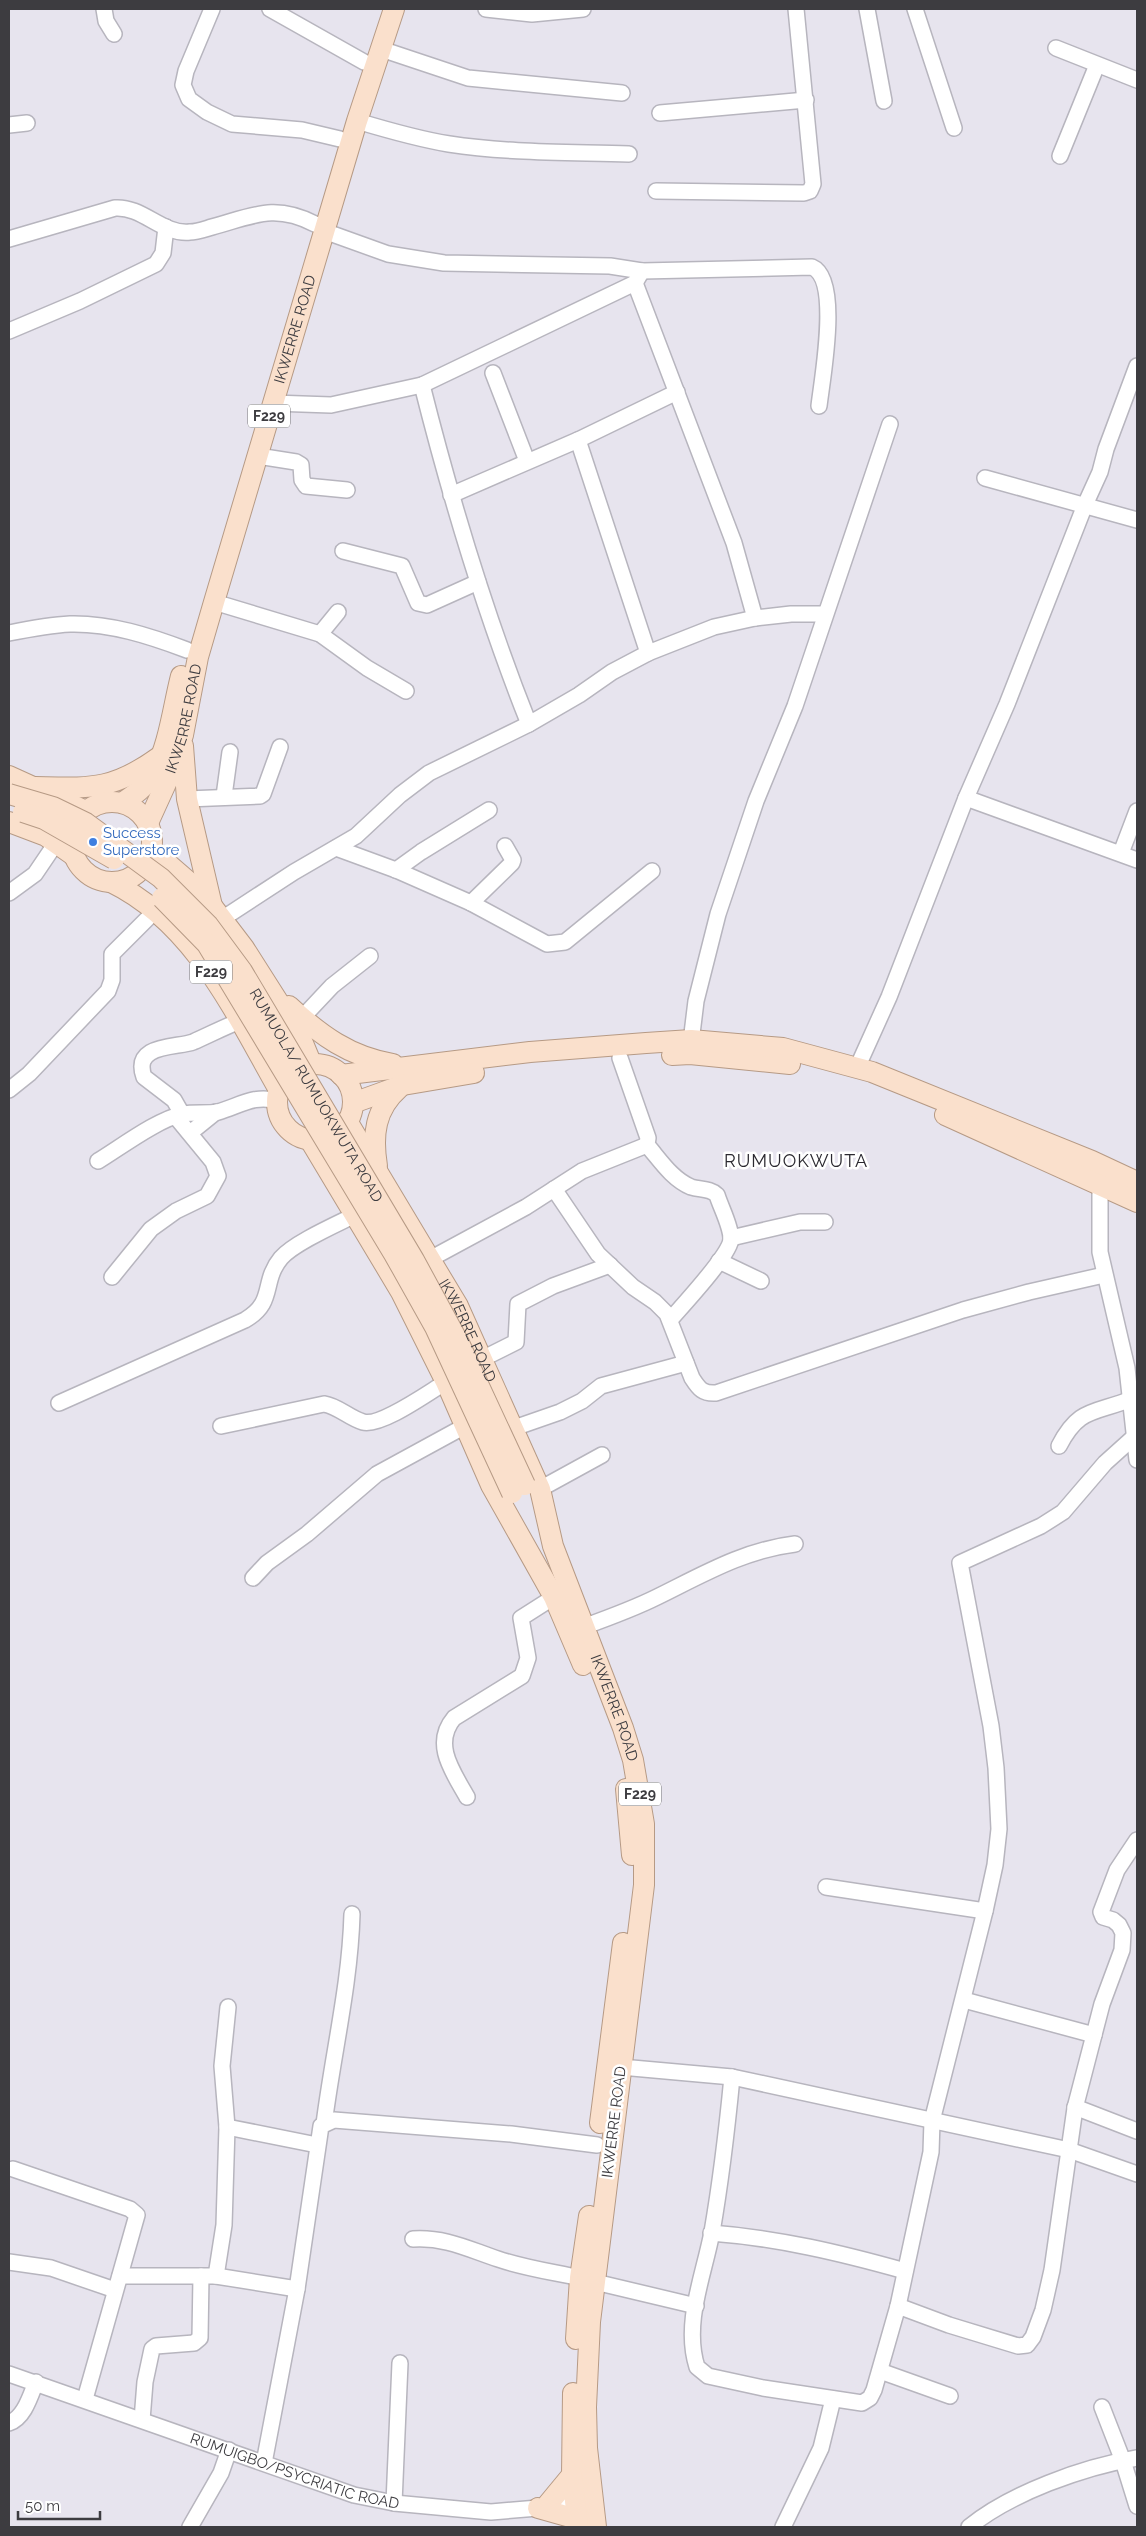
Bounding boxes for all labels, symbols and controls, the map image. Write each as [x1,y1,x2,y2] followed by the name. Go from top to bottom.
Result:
[270,273,320,386] street label: IKWERRE ROAD
[248,404,290,428] road number: F229
[162,662,206,776] street label: IKWERRE ROAD
[103,824,179,859] place label: Success Superstore
[87,836,99,848] marker: Success Superstore
[190,960,232,984] road number: F229
[246,985,387,1206] street label: RUMUOLA/ RUMUOKWUTA ROAD
[724,1150,868,1171] district label: RUMUOKWUTA
[435,1276,500,1385] street label: IKWERRE ROAD
[587,1652,642,1764] street label: IKWERRE ROAD
[619,1782,661,1806] road number: F229
[598,2065,630,2179] street label: IKWERRE ROAD
[188,2429,401,2513] street label: RUMUIGBO/PSYCRIATIC ROAD
[18,2488,100,2520] scale bar
[25,2497,60,2515] text: 50 m

